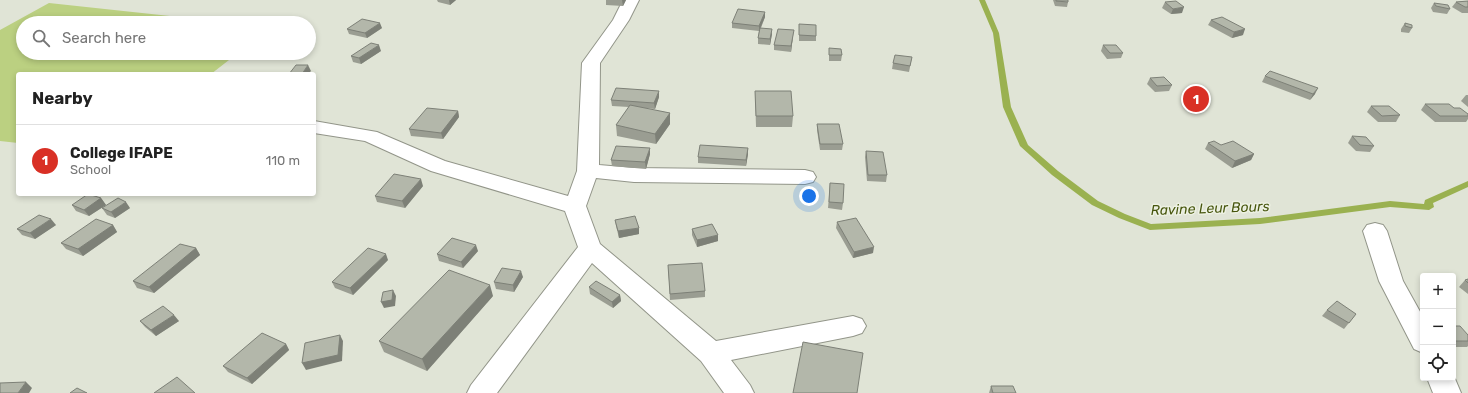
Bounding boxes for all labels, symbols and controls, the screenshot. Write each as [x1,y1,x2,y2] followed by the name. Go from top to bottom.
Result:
[16,16,316,60] search box
[30,27,52,49] icon: search
[62,29,146,47] text: Search here
[1183,84,1209,114] pin: 1
[32,88,93,108] text: Nearby
[70,144,173,162] text: College IFAPE
[42,153,48,168] text: 1
[266,153,300,168] text: 110 m
[70,162,111,177] text: School
[799,186,819,206] your location
[1150,198,1270,219] water label: Ravine Leur Bours
[1420,273,1456,381] map controls
[1420,273,1456,309] button: +
[1420,309,1456,345] button: −
[1420,345,1456,381] button: locate

